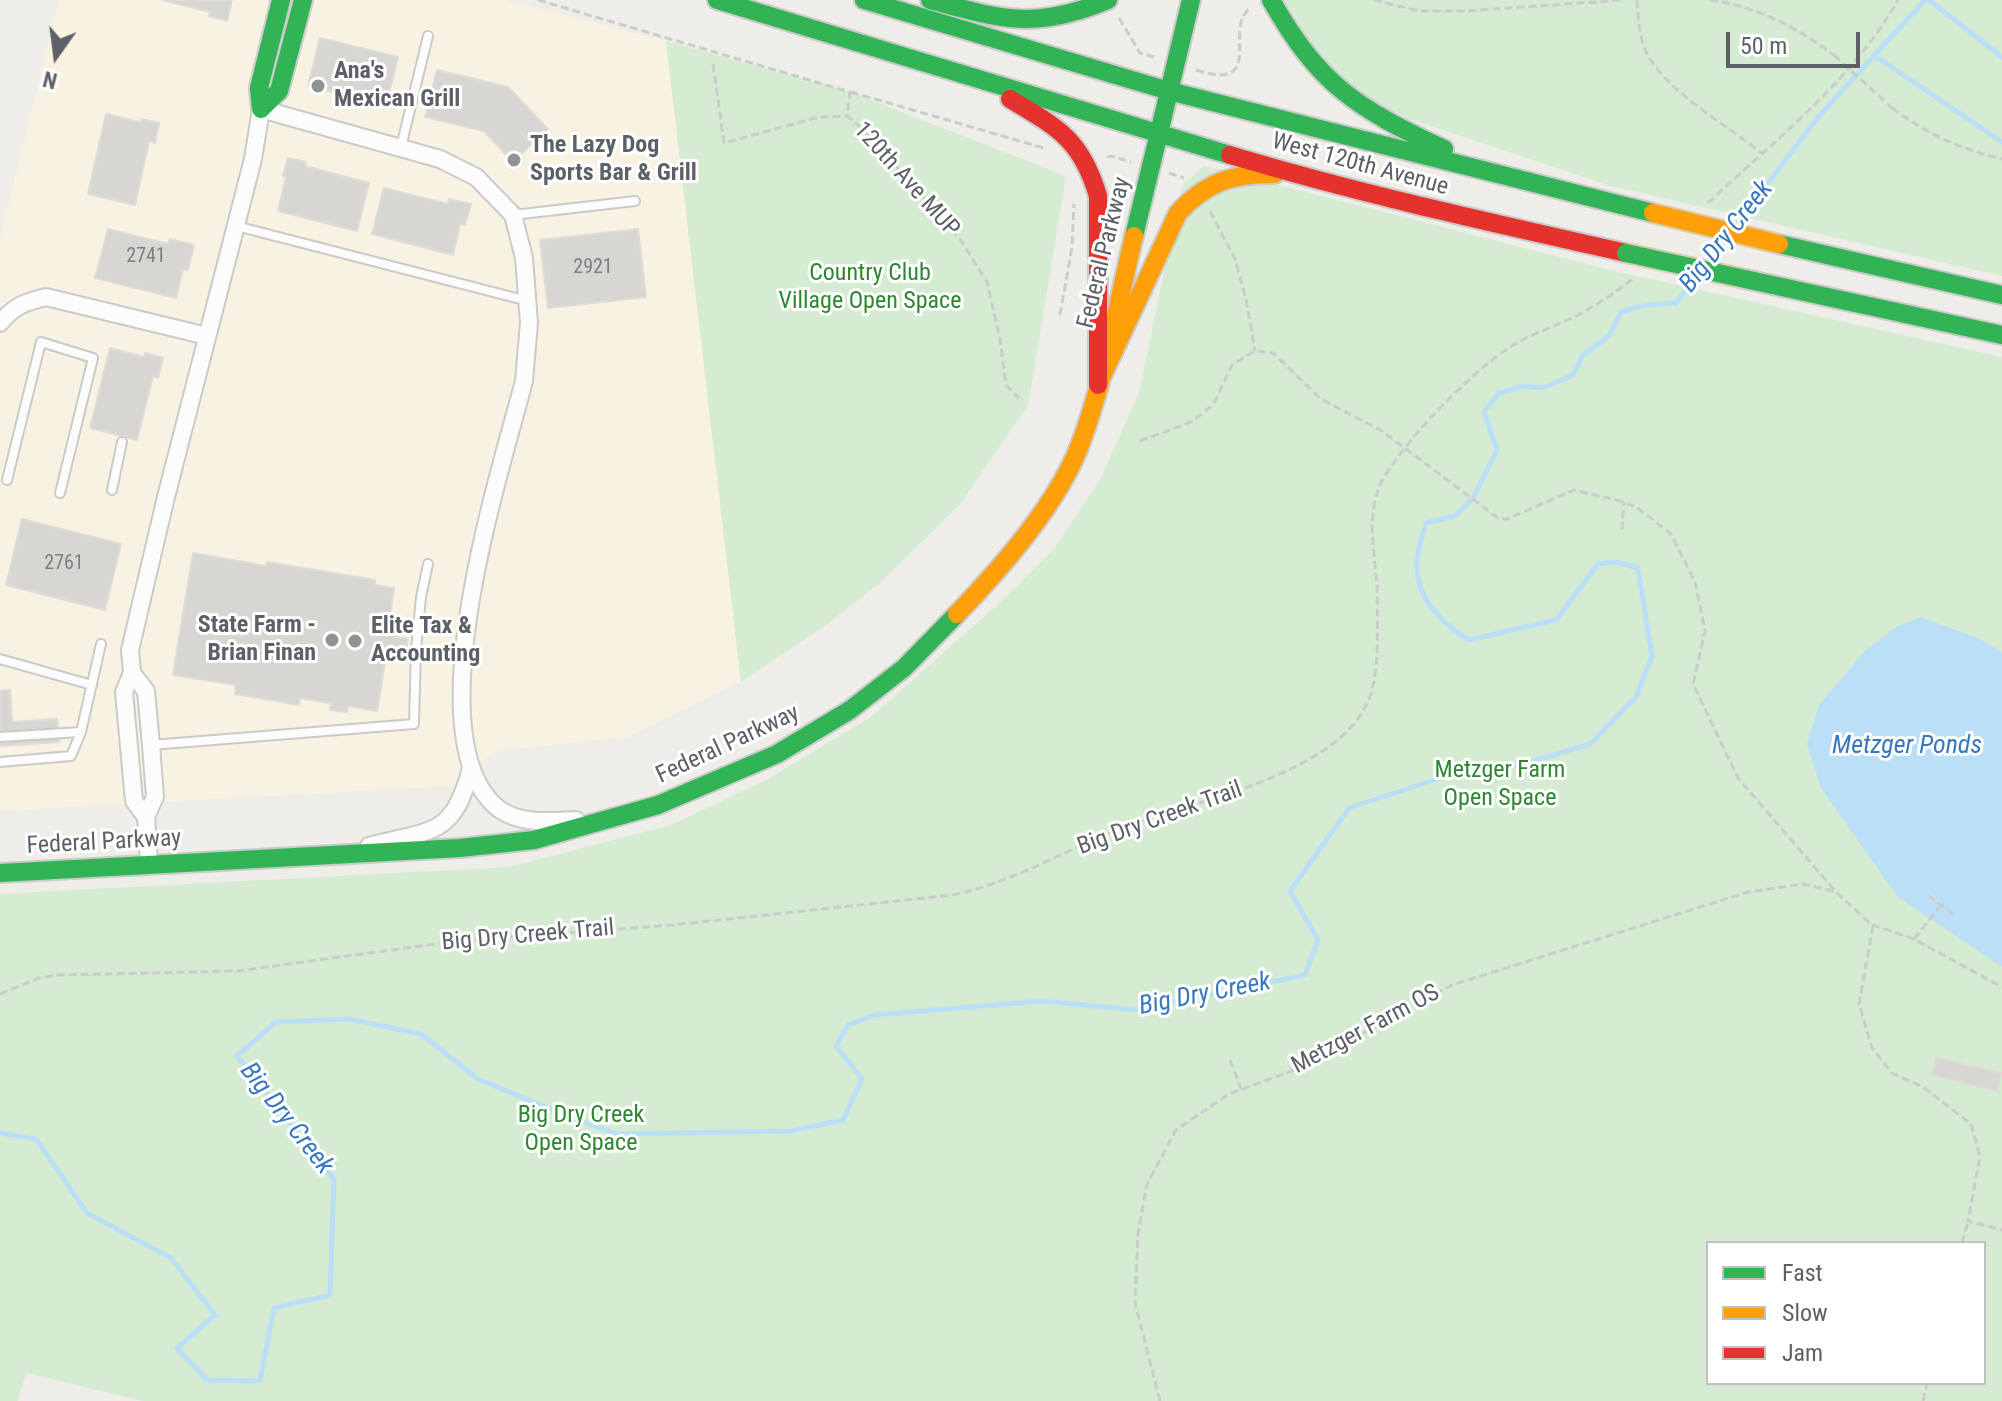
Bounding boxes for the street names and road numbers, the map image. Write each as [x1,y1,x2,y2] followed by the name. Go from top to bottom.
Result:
[847,117,965,243] street label: 120th Ave MUP
[1269,128,1451,202] street label: West 120th Avenue
[1072,174,1138,332] street label: Federal Parkway
[652,699,804,791] street label: Federal Parkway
[1074,776,1246,862] street label: Big Dry Creek Trail
[26,825,182,861] street label: Federal Parkway
[440,914,616,958] street label: Big Dry Creek Trail
[1287,979,1445,1081] street label: Metzger Farm OS

